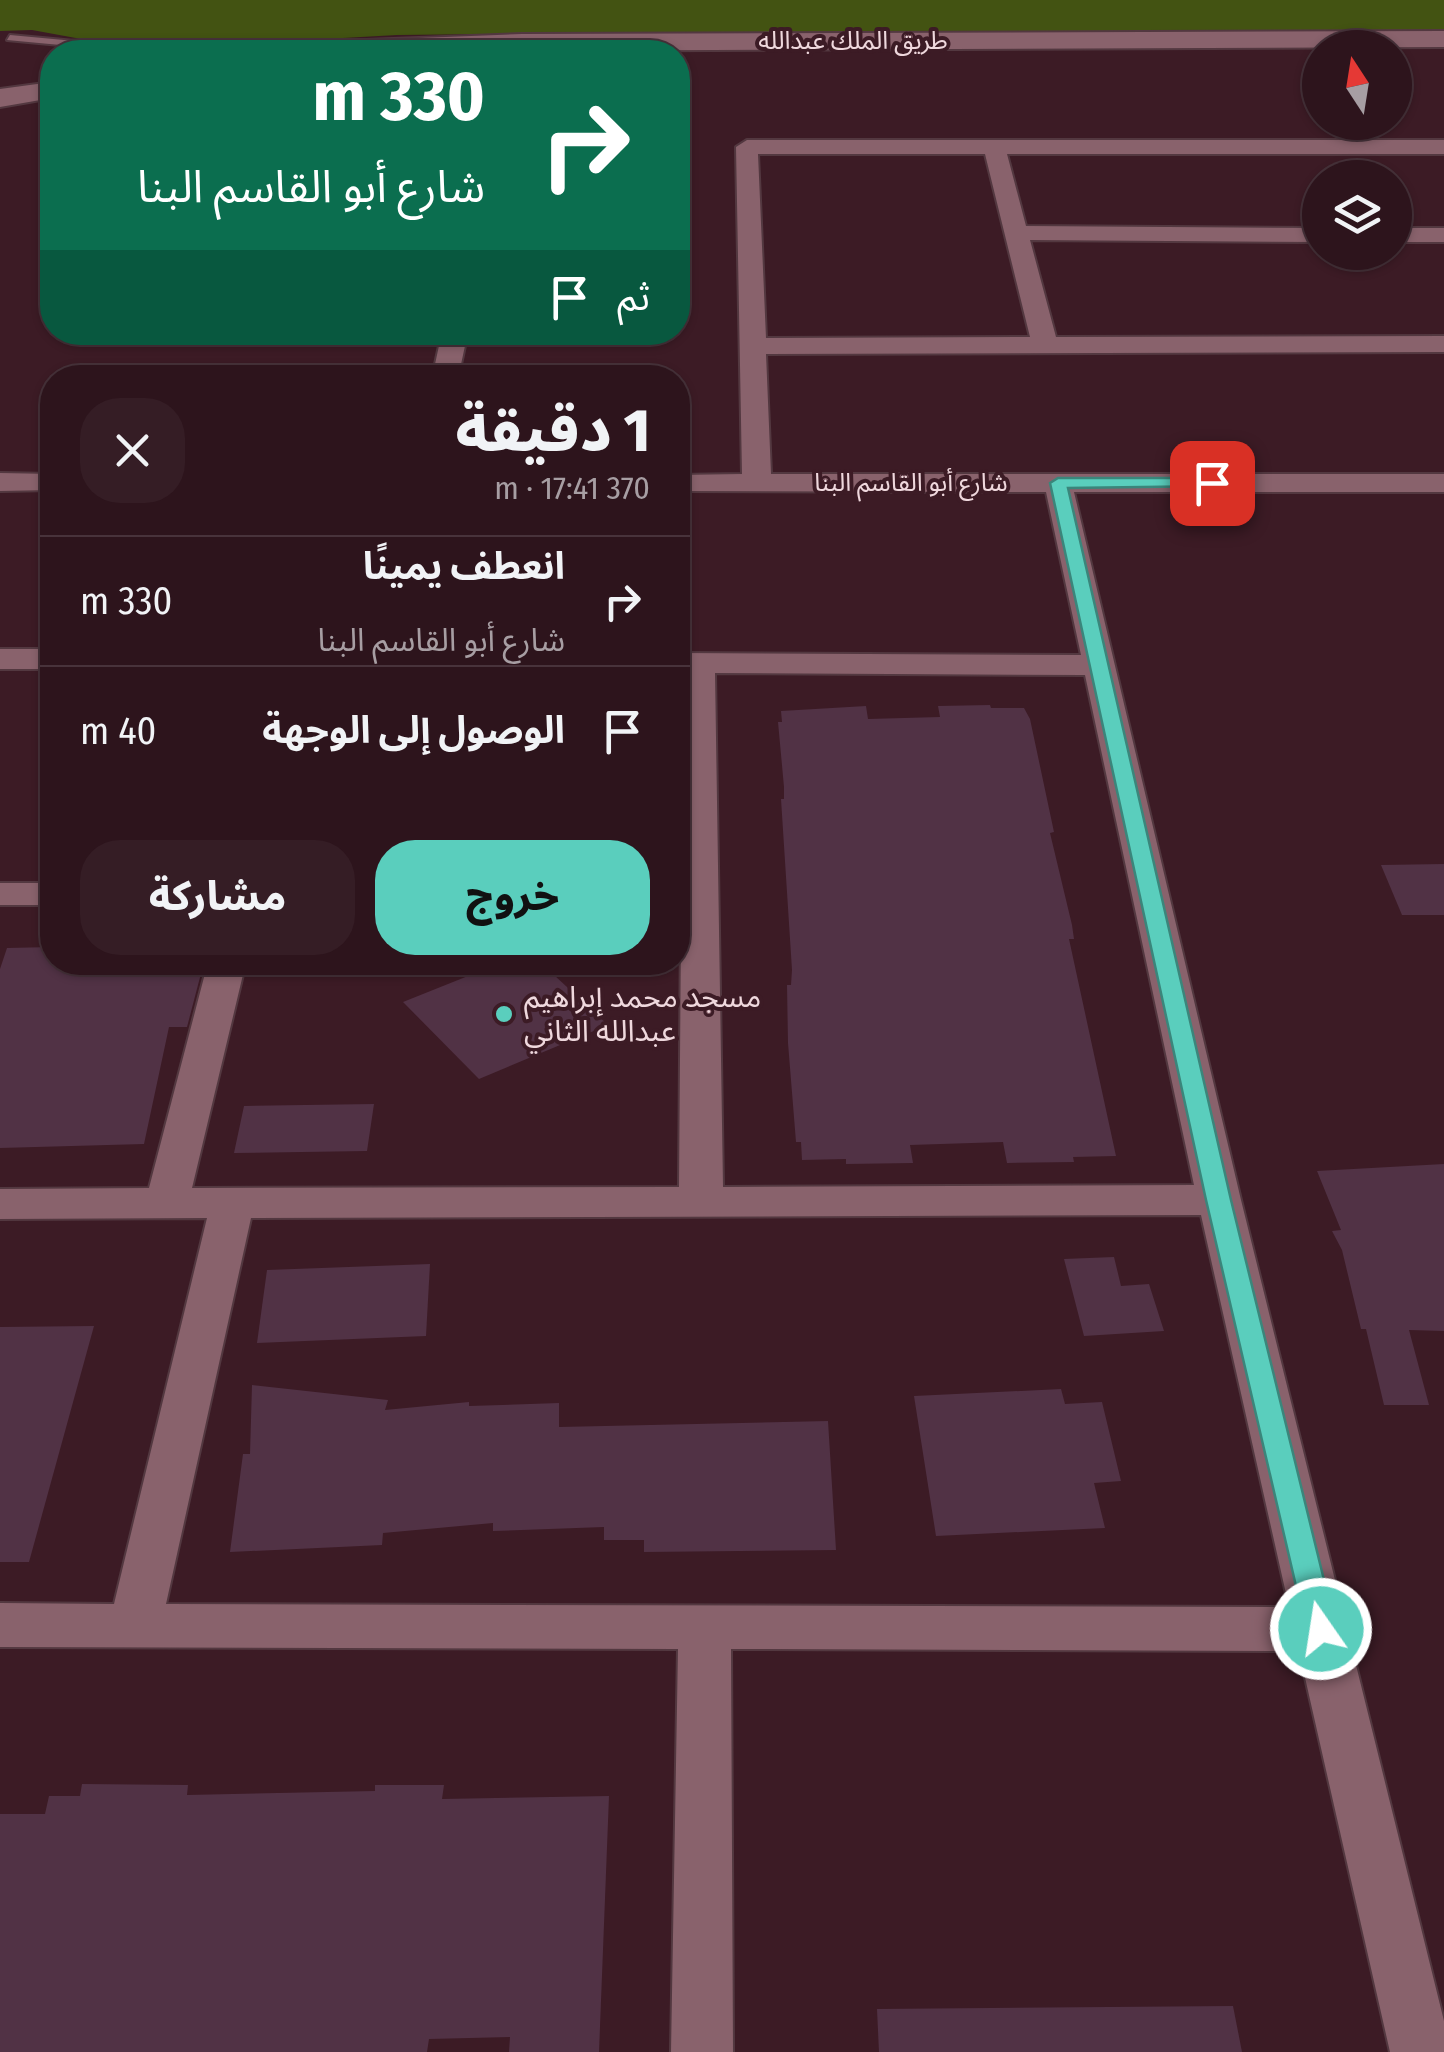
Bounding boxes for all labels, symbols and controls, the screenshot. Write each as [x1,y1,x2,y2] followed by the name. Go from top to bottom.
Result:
[758,26,948,56] street label: طريق الملك عبدالله
[1302,30,1412,140] north arrow
[1302,30,1412,270] map controls
[313,55,485,139] text: 330 m
[520,80,650,210] icon: right
[137,160,485,214] text: شارع أبو القاسم البنا
[1302,160,1412,270] button: layers
[542,270,597,325] icon: arrive
[617,274,650,320] text: ثم
[455,395,650,467] text: 1 دقيقة
[80,398,185,503] button: close
[1170,441,1255,526] pin
[1185,456,1240,511] icon: arrive
[814,467,1008,502] street label: شارع أبو القاسم البنا
[494,469,650,507] text: 370 m · 17:41
[363,543,565,589] text: انعطف يمينًا
[595,574,650,629] icon: right
[80,578,172,624] text: 330 m
[317,621,565,659] text: شارع أبو القاسم البنا
[595,704,650,759] icon: arrive
[262,707,565,753] text: الوصول إلى الوجهة
[80,708,156,754] text: 40 m
[80,840,355,955] button: مشاركة
[375,840,650,955] button: خروج
[524,979,761,1054] place label: مسجد محمد إبراهيم عبدالله الثاني
[493,1003,515,1025] marker: مسجد محمد إبراهيم عبدالله الثاني
[1269,1577,1373,1681] position arrow

